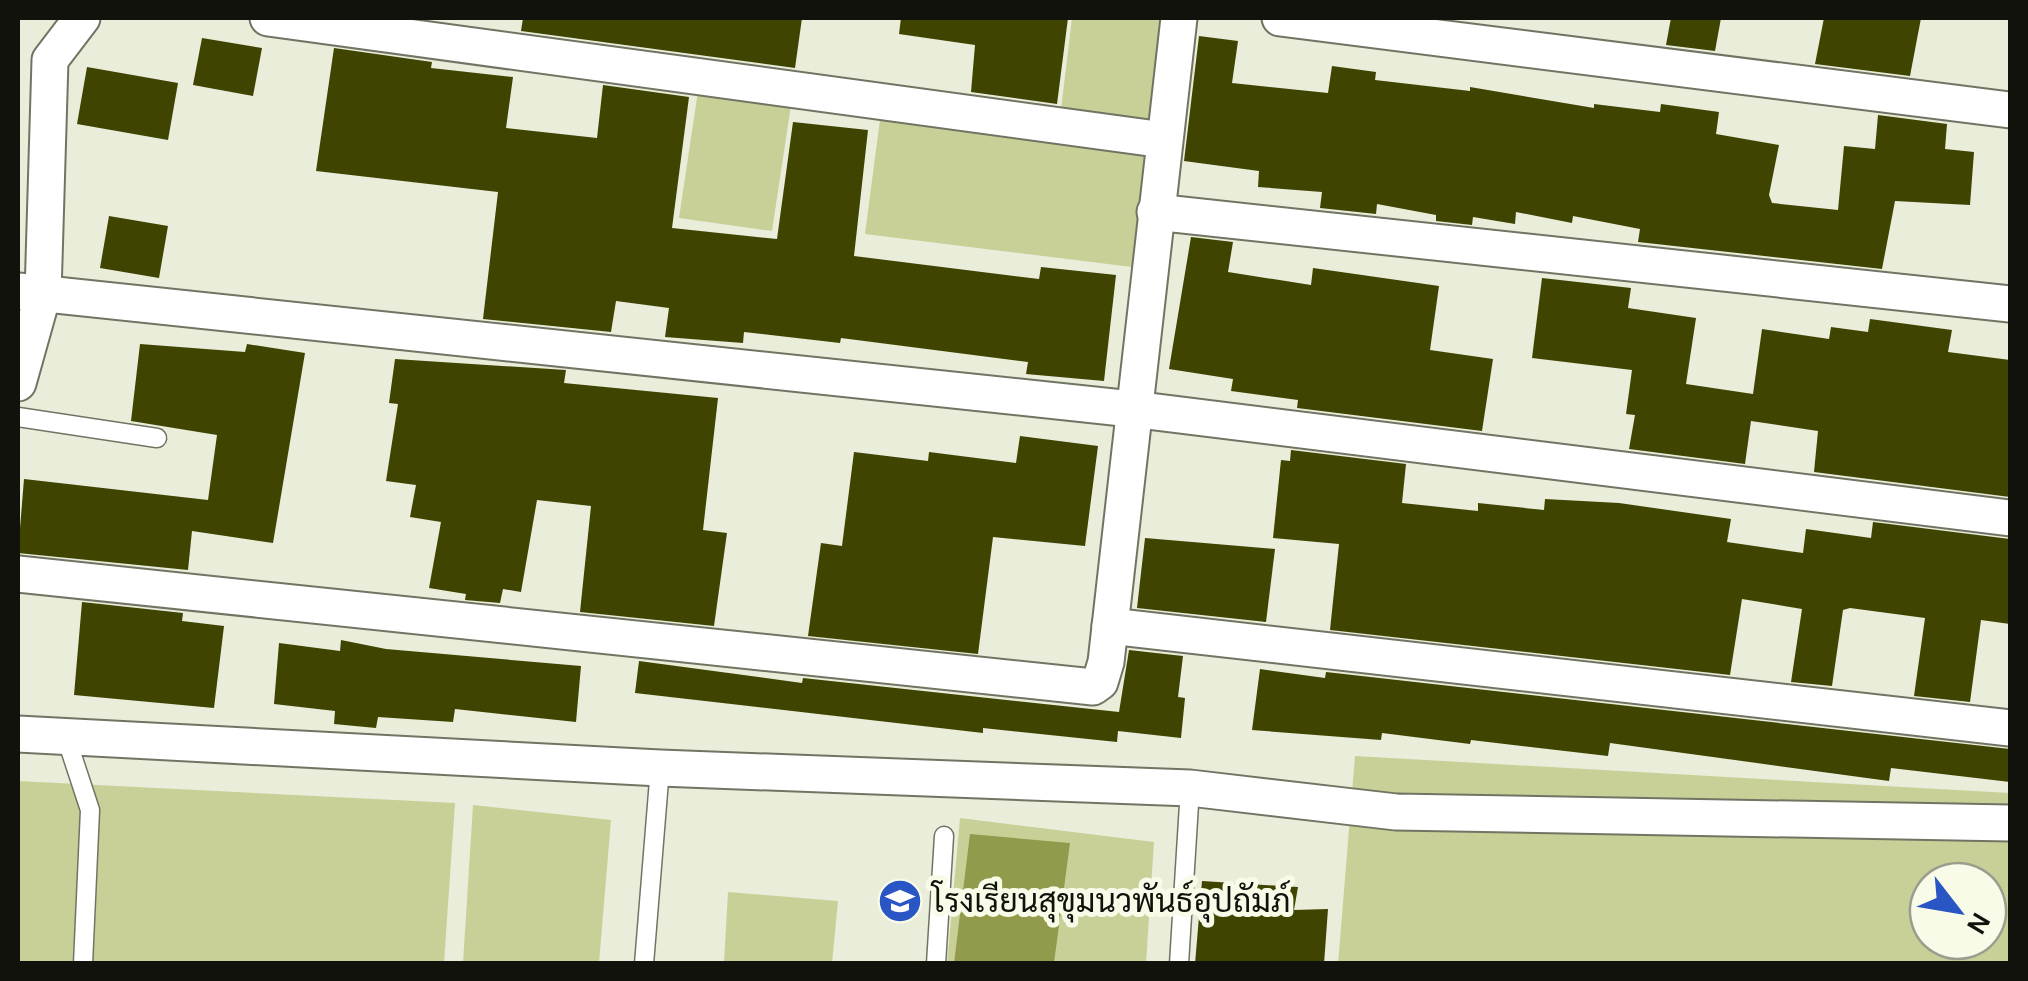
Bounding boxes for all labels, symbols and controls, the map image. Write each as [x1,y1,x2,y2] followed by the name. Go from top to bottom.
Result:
[1908,861,2008,961] north arrow
[877,878,923,924] school or university icon: โรงเรียนสุขุมนวพันธ์อุปถัมภ์
[930,880,1291,923] place label: โรงเรียนสุขุมนวพันธ์อุปถัมภ์
[1960,907,1998,941] text: N

